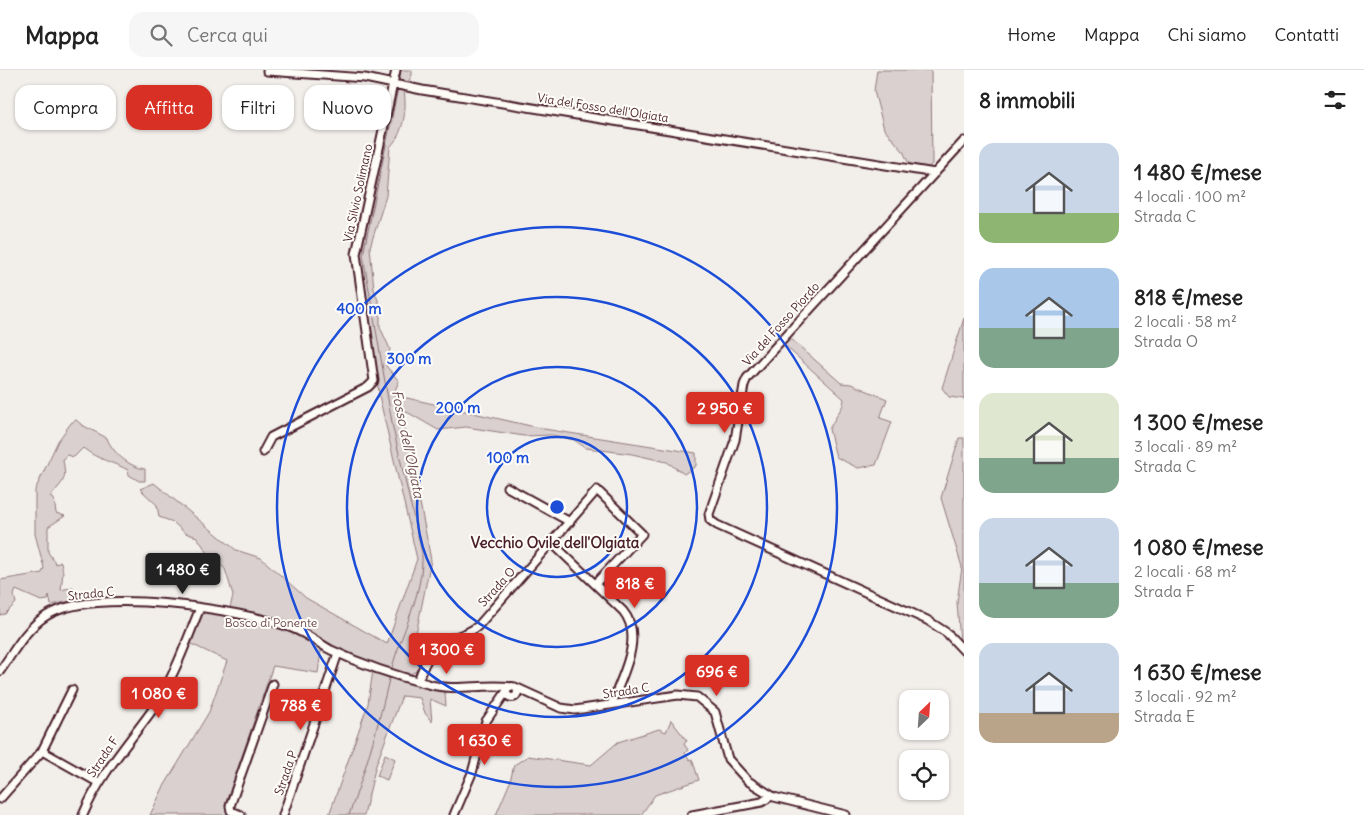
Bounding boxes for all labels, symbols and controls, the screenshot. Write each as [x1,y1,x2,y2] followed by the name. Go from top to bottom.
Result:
[129,12,479,57] search box
[25,20,99,50] text: Mappa
[147,21,175,49] icon: search
[187,23,268,47] text: Cerca qui
[1007,23,1056,46] text: Home
[1084,23,1139,46] text: Mappa
[1167,23,1246,46] text: Chi siamo
[1274,23,1339,46] text: Contatti
[15,85,116,130] chip: Compra
[126,85,212,130] chip: Affitta
[222,85,294,130] chip: Filtri
[304,85,391,130] chip: Nuovo
[1321,86,1349,114] icon: filters
[979,87,1075,114] text: 8 immobili
[536,90,670,125] street label: Via del Fosso dell'Olgiata
[340,142,375,243] street label: Via Silvio Solimano
[1134,159,1262,186] text: 1 480 €/mese
[1019,163,1079,223] icon: home
[1134,186,1246,206] text: 4 locali · 100 m²
[1134,206,1196,226] text: Strada C
[739,278,822,369] street label: Via del Fosso Piordo
[1134,284,1243,311] text: 818 €/mese
[1019,288,1079,348] icon: home
[336,299,382,318] text: 400 m
[1134,311,1237,331] text: 2 locali · 58 m²
[1134,331,1198,351] text: Strada O
[387,349,432,368] text: 300 m
[388,388,428,501] water label: Fosso dell’Olgiata
[679,392,771,434] pin: 2 950 €
[436,398,480,417] text: 200 m
[697,398,753,418] text: 2 950 €
[1134,409,1263,436] text: 1 300 €/mese
[1019,413,1079,473] icon: home
[1134,436,1237,456] text: 3 locali · 89 m²
[487,448,529,467] text: 100 m
[1134,456,1196,476] text: Strada C
[548,498,566,516] centre of rings
[471,533,640,553] district label: Vecchio Ovile dell'Olgiata
[1134,534,1264,561] text: 1 080 €/mese
[1019,538,1079,598] icon: home
[137,552,229,595] pin: 1 480 €
[156,559,210,579] text: 1 480 €
[1134,561,1237,581] text: 2 locali · 68 m²
[475,564,518,610] street label: Strada O
[600,566,670,609] pin: 818 €
[616,573,654,593] text: 818 €
[1134,581,1195,601] text: Strada F
[67,584,115,603] street label: Strada C
[225,615,317,630] park label: Bosco di Ponente
[401,632,493,675] pin: 1 300 €
[420,639,474,659] text: 1 300 €
[682,654,752,697] pin: 696 €
[1134,659,1262,686] text: 1 630 €/mese
[696,661,738,681] text: 696 €
[1019,663,1079,723] icon: home
[113,676,205,719] pin: 1 080 €
[602,679,650,702] street label: Strada C
[132,683,186,703] text: 1 080 €
[1134,686,1237,706] text: 3 locali · 92 m²
[266,688,336,731] pin: 788 €
[899,690,949,740] north arrow
[899,690,949,800] map controls
[281,695,321,715] text: 788 €
[1134,706,1195,726] text: Strada E
[439,724,531,766] pin: 1 630 €
[458,730,512,750] text: 1 630 €
[84,733,122,780] street label: Strada F
[271,749,300,797] street label: Strada P
[899,750,949,800] button: locate

